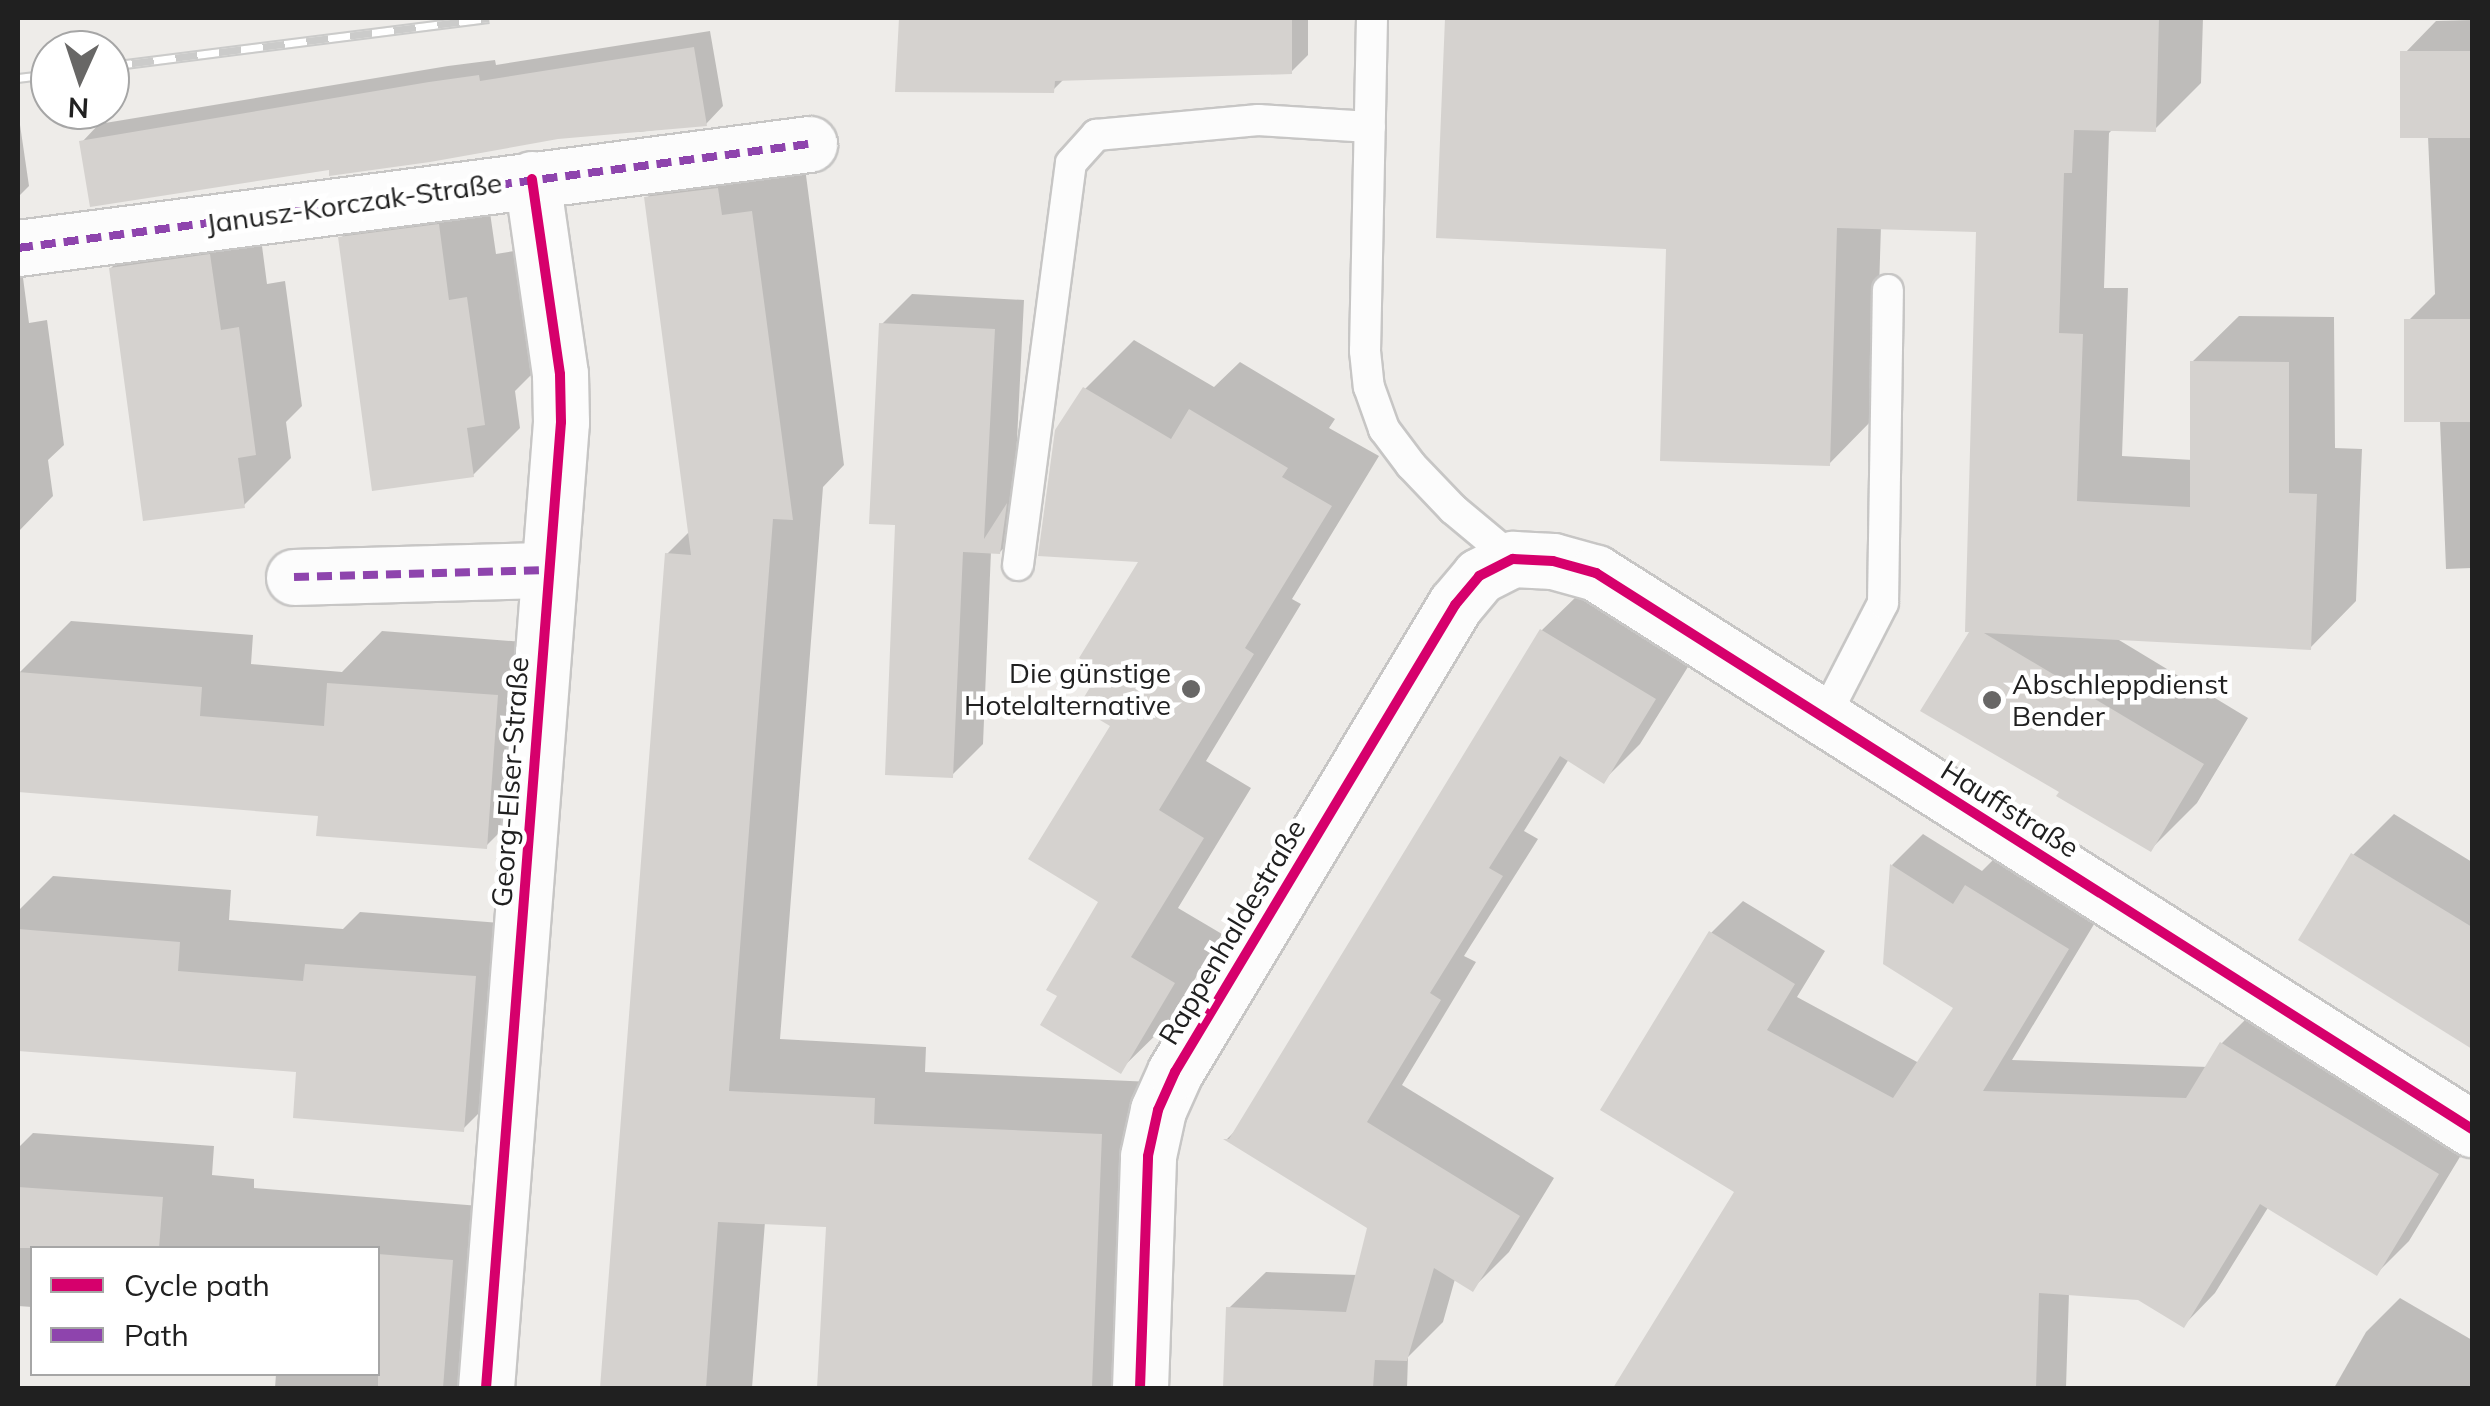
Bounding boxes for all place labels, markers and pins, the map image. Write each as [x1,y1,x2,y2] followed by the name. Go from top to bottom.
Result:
[964,656,1171,722] place label: Die günstige Hotelalternative
[2012,667,2228,733] place label: Abschleppdienst Bender
[1180,678,1202,700] marker: Die günstige Hotelalternative
[1981,689,2003,711] marker: Abschleppdienst Bender

